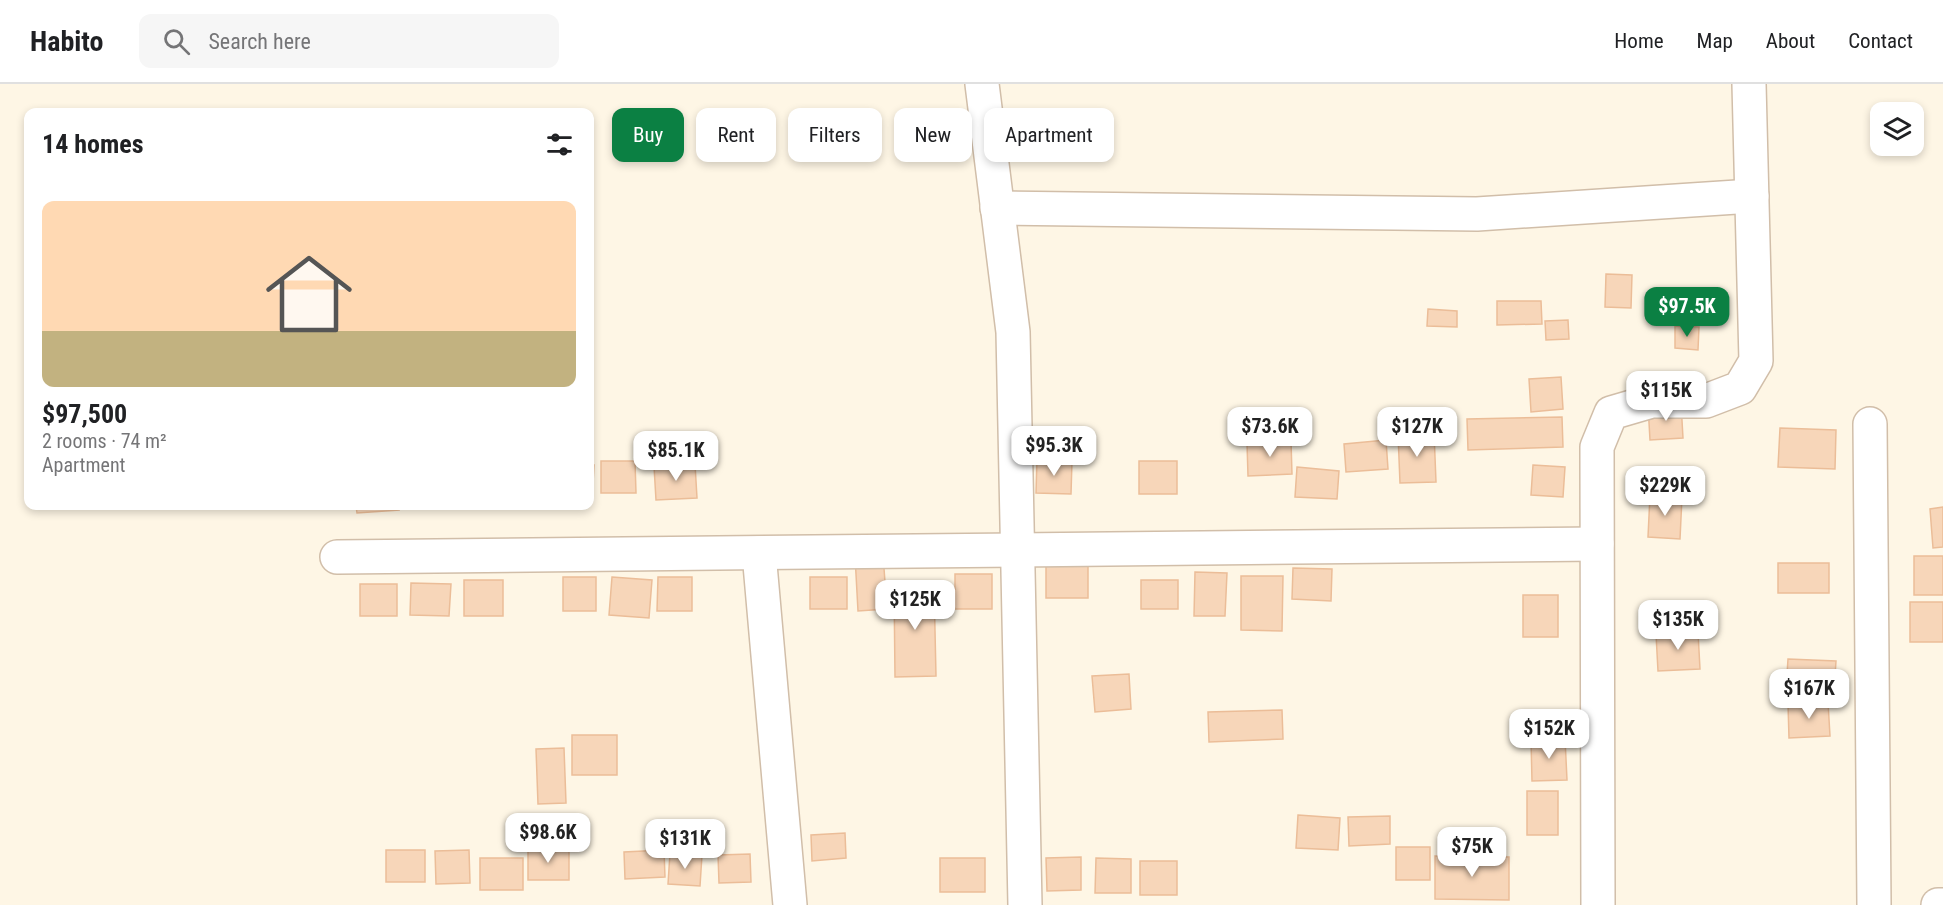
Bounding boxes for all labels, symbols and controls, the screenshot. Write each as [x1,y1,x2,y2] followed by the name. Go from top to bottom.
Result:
[139,14,559,68] search box
[30,25,103,58] text: Habito
[160,25,193,58] icon: search
[208,29,311,54] text: Search here
[1614,29,1664,53] text: Home
[1697,29,1733,53] text: Map
[1766,29,1815,53] text: About
[1848,29,1913,53] text: Contact
[1870,102,1924,156] map controls
[1870,102,1924,156] button: layers
[612,108,684,162] chip: Buy
[696,108,776,162] chip: Rent
[788,108,882,162] chip: Filters
[894,108,972,162] chip: New
[984,108,1114,162] chip: Apartment
[543,128,576,161] icon: filters
[42,129,144,159] text: 14 homes
[255,240,363,348] icon: home
[1638,287,1736,338] pin: $97.5K
[1658,294,1716,318] text: $97.5K
[1624,371,1708,422] pin: $115K
[1640,378,1692,402] text: $115K
[42,399,127,429] text: $97,500
[1221,407,1319,458] pin: $73.6K
[1375,407,1459,458] pin: $127K
[1241,414,1299,438] text: $73.6K
[1391,414,1443,438] text: $127K
[1005,426,1103,477] pin: $95.3K
[42,429,167,453] text: 2 rooms · 74 m²
[627,431,725,482] pin: $85.1K
[1025,433,1083,457] text: $95.3K
[647,438,705,462] text: $85.1K
[42,453,126,477] text: Apartment
[1623,466,1707,517] pin: $229K
[1639,473,1691,497] text: $229K
[873,580,957,631] pin: $125K
[889,587,941,611] text: $125K
[1636,600,1720,651] pin: $135K
[1652,607,1704,631] text: $135K
[1767,669,1851,720] pin: $167K
[1783,676,1835,700] text: $167K
[1507,709,1591,760] pin: $152K
[1523,716,1575,740] text: $152K
[499,813,597,864] pin: $98.6K
[643,819,727,870] pin: $131K
[519,820,577,844] text: $98.6K
[659,826,711,850] text: $131K
[1436,827,1508,878] pin: $75K
[1451,834,1493,858] text: $75K

